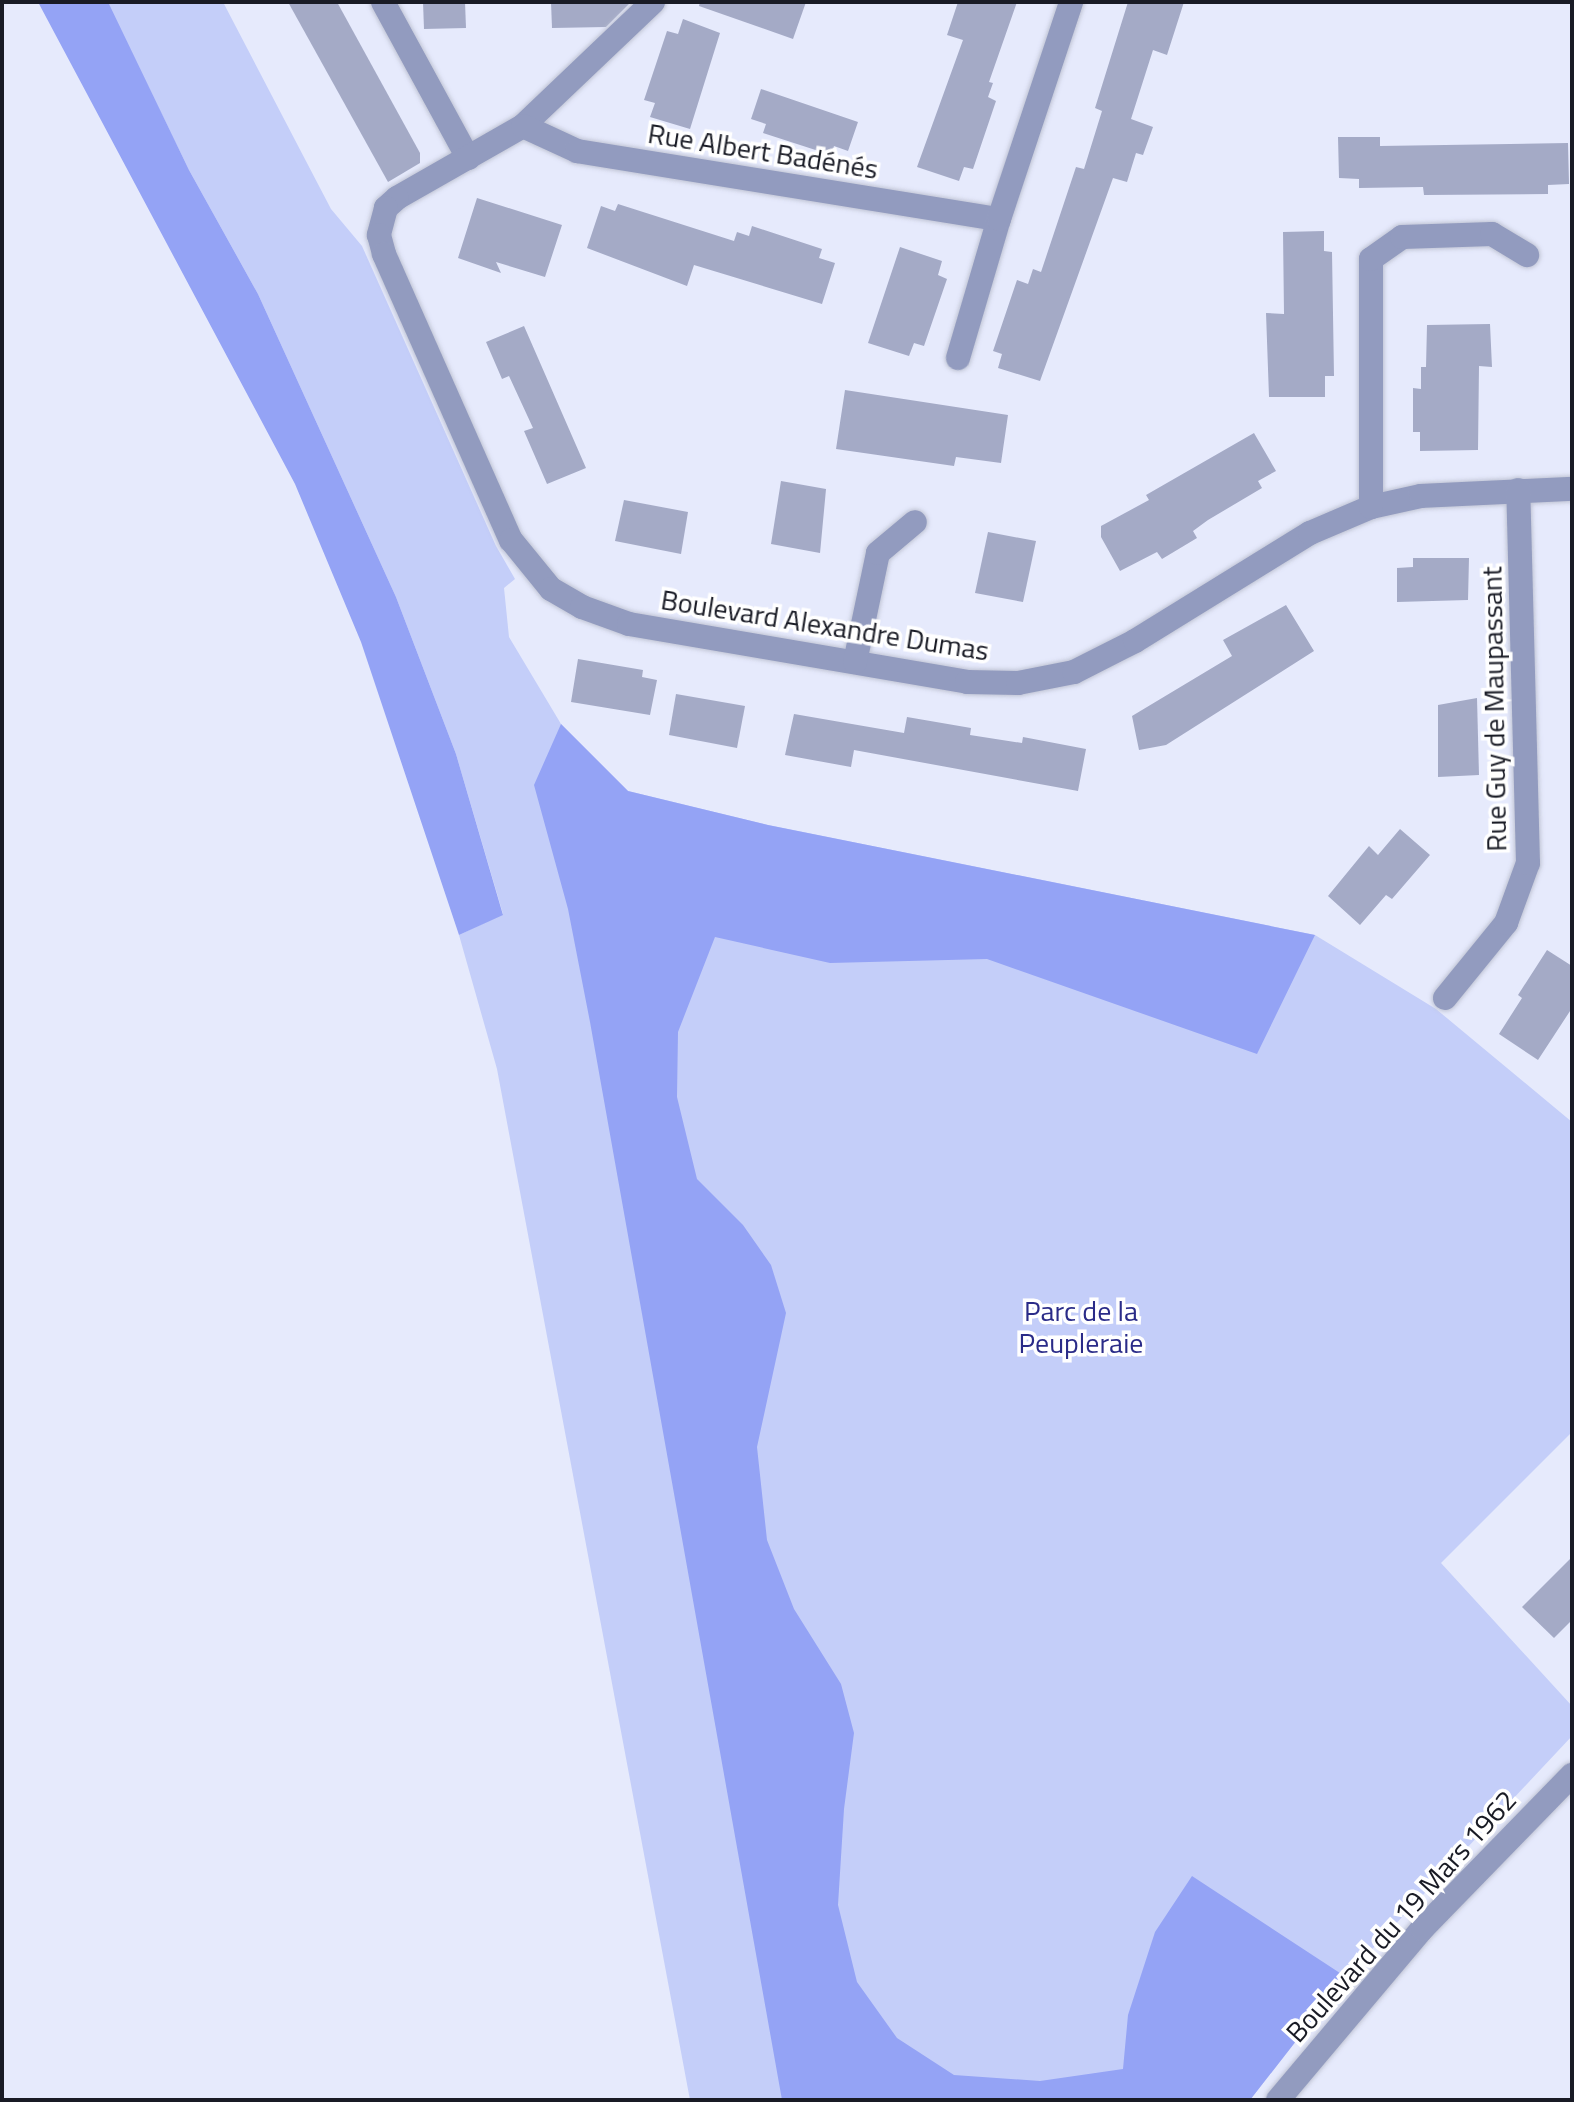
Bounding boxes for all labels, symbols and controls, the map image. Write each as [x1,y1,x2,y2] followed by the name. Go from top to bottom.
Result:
[646,116,880,186] street label: Rue Albert Badénés
[1475,566,1513,852] street label: Rue Guy de Maupassant
[659,582,991,668] street label: Boulevard Alexandre Dumas
[1019,1294,1143,1360] park label: Parc de la Peupleraie
[1279,1783,1523,2049] street label: Boulevard du 19 Mars 1962

